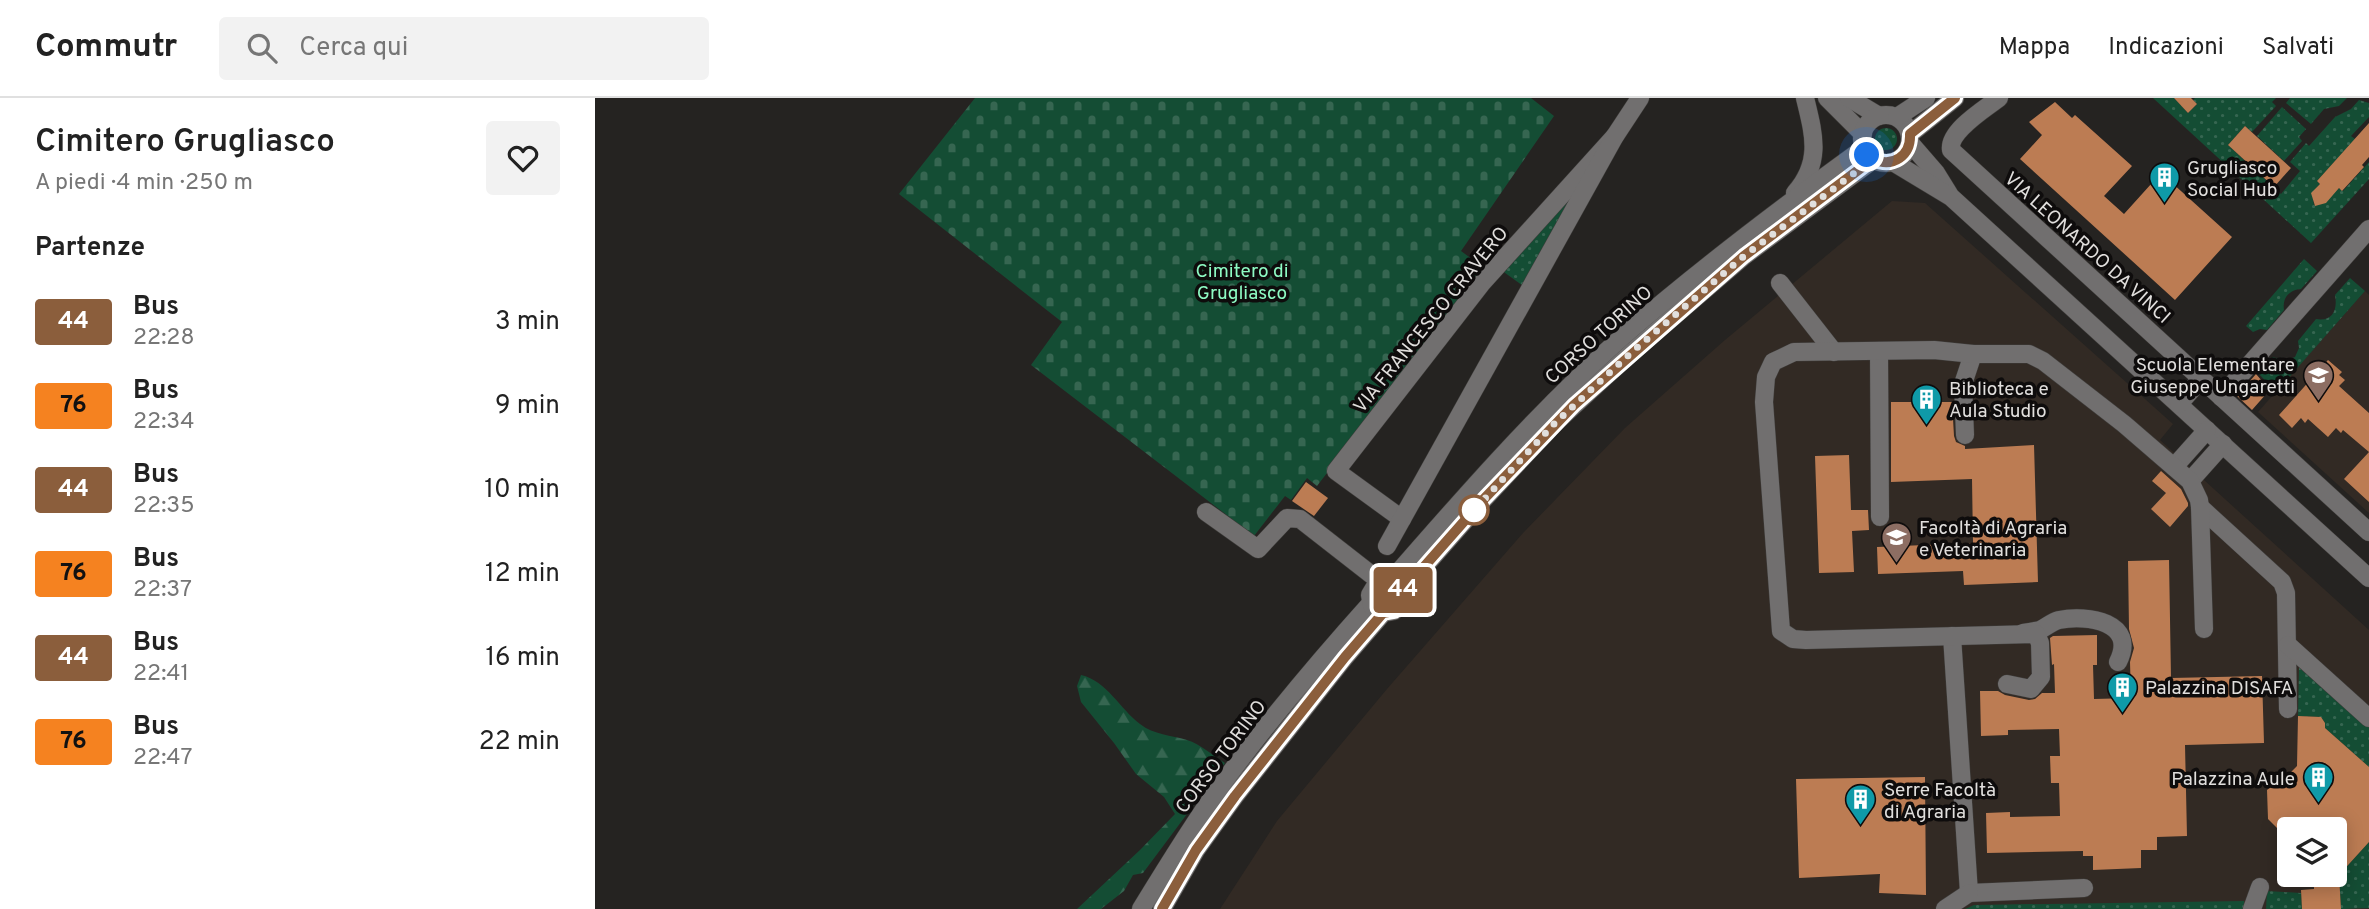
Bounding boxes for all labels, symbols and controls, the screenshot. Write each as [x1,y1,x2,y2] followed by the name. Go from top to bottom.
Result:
[219,17,709,80] search box
[35,27,177,69] text: Commutr
[243,29,281,67] icon: search
[299,32,408,65] text: Cerca qui
[1999,33,2070,63] text: Mappa
[2108,33,2224,63] text: Indicazioni
[2262,33,2334,63] text: Salvati
[486,121,560,195] button: heart
[35,122,335,164] text: Cimitero Grugliasco
[1849,137,1884,172] your location
[2187,157,2277,203] place label: Grugliasco Social Hub
[2147,161,2181,205] building icon: Grugliasco Social Hub
[1999,167,2175,330] street label: VIA LEONARDO DA VINCI
[35,169,253,198] text: A piedi · 4 min · 250 m
[1349,222,1514,418] street label: VIA FRANCESCO CRAVERO
[35,232,145,265] text: Partenze
[1196,260,1288,306] park label: Cimitero di Grugliasco
[1541,281,1658,390] street label: CORSO TORINO
[133,291,179,324] text: Bus
[495,306,560,339] text: 3 min
[58,307,89,337] text: 44
[133,324,194,353] text: 22:28
[2130,354,2295,400] place label: Scuola Elementare Giuseppe Ungaretti
[2301,358,2335,402] school or university icon: Scuola Elementare Giuseppe Ungaretti
[133,375,179,408] text: Bus
[1949,378,2049,424] place label: Biblioteca e Aula Studio
[1909,382,1943,426] building icon: Biblioteca e Aula Studio
[495,390,560,423] text: 9 min
[60,391,87,421] text: 76
[133,408,194,437] text: 22:34
[133,459,179,492] text: Bus
[484,474,560,507] text: 10 min
[58,475,89,505] text: 44
[133,492,194,521] text: 22:35
[1459,495,1489,525] unlabelled marker
[1919,517,2067,563] place label: Facoltà di Agraria e Veterinaria
[1879,521,1913,565] school or university icon: Facoltà di Agraria e Veterinaria
[133,543,179,576] text: Bus
[485,558,560,591] text: 12 min
[60,559,87,589] text: 76
[1371,567,1435,613] line badge: 44
[1388,575,1418,605] text: 44
[133,576,192,605] text: 22:37
[133,627,179,660] text: Bus
[485,642,560,675] text: 16 min
[58,643,89,673] text: 44
[133,660,189,689] text: 22:41
[2105,670,2139,714] building icon: Palazzina DISAFA
[2145,677,2293,701] place label: Palazzina DISAFA
[1171,696,1272,819] street label: CORSO TORINO
[133,711,179,744] text: Bus
[479,726,560,759] text: 22 min
[60,727,87,757] text: 76
[133,744,192,773] text: 22:47
[2301,761,2335,805] building icon: Palazzina Aule
[2171,768,2295,792] place label: Palazzina Aule
[1884,779,1996,825] place label: Serre Facoltà di Agraria
[1844,783,1878,827] building icon: Serre Facoltà di Agraria
[2277,817,2347,887] map controls
[2277,817,2347,887] button: layers

